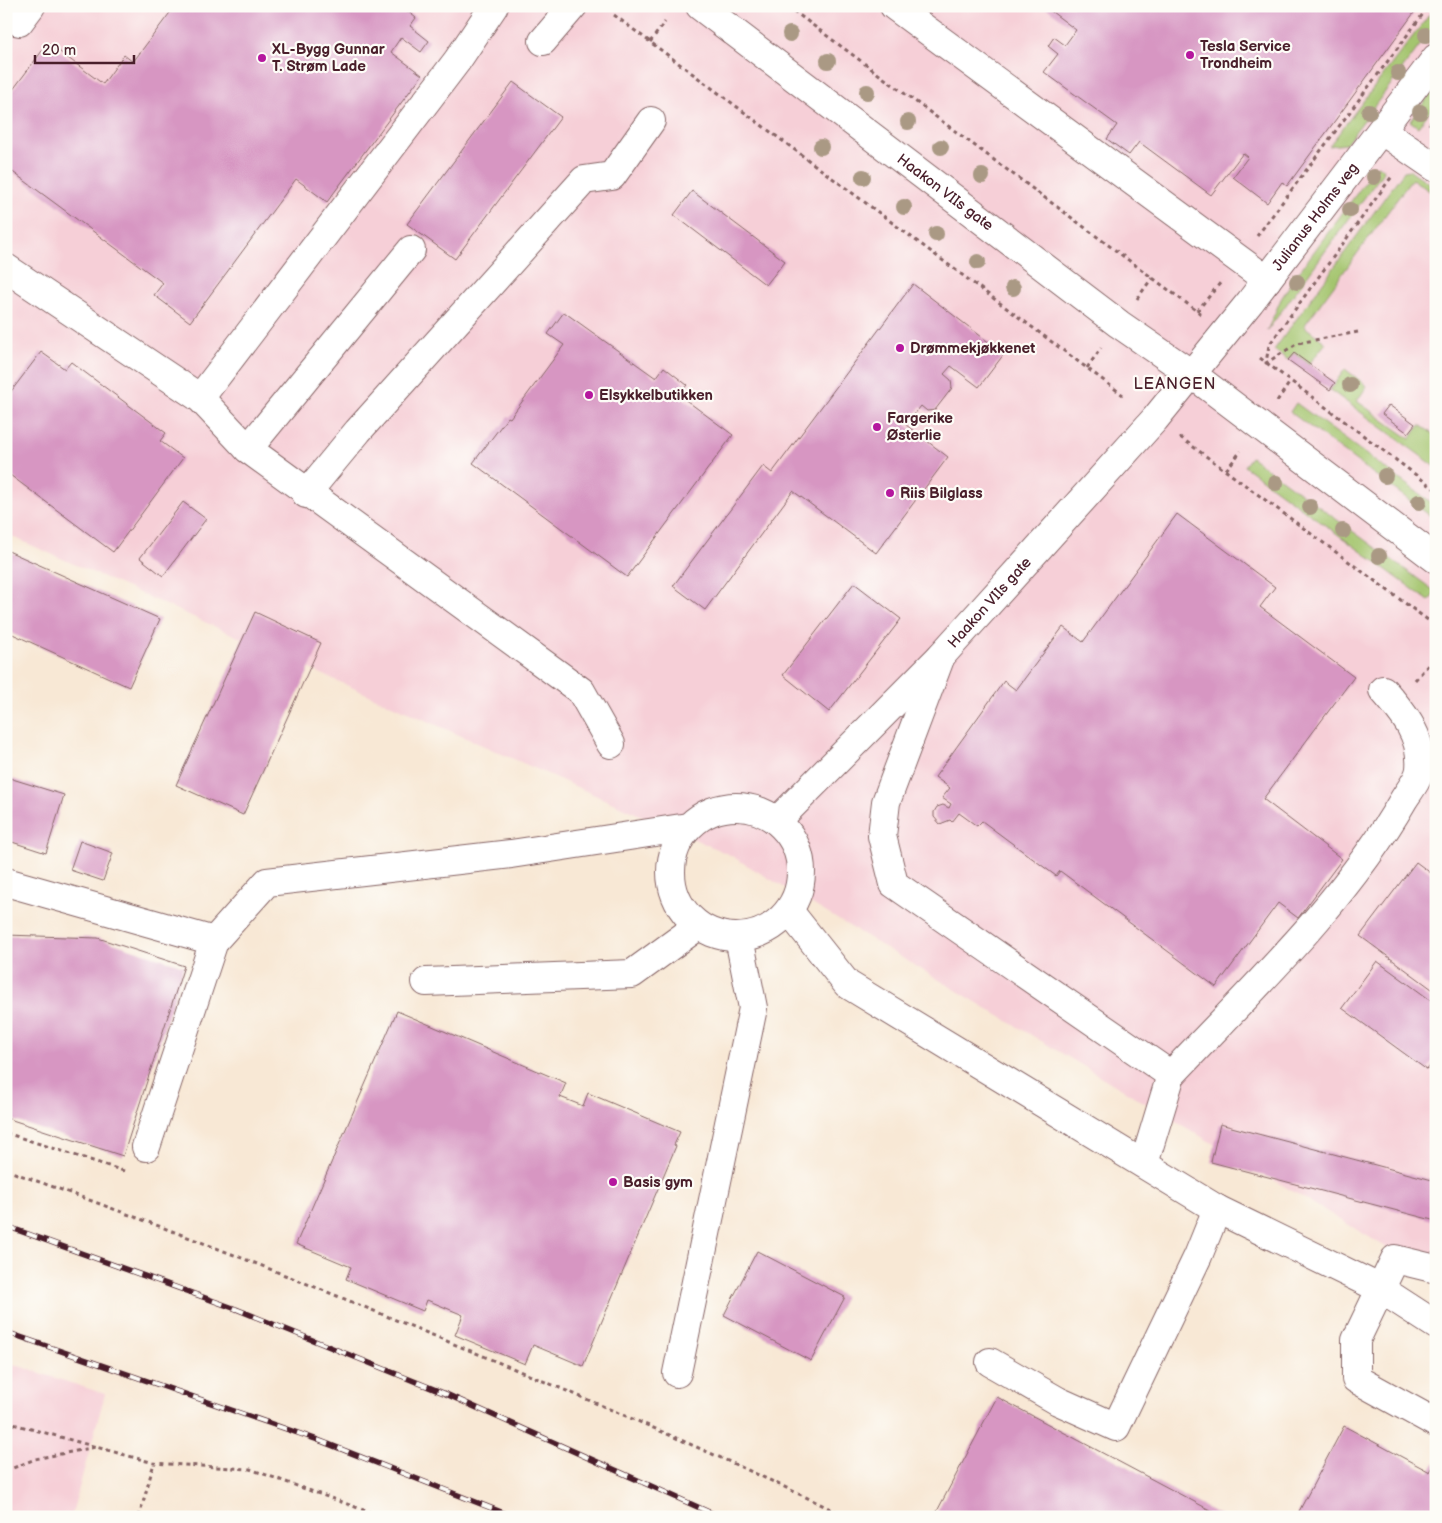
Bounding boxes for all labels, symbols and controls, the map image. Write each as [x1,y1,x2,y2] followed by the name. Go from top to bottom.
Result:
[35,32,134,64] scale bar
[1200,37,1291,73] place label: Tesla Service Trondheim
[272,40,386,76] place label: XL-Bygg Gunnar T. Strøm Lade
[42,41,76,60] text: 20 m
[1184,49,1196,61] marker: Tesla Service Trondheim
[256,52,268,64] marker: XL-Bygg Gunnar T. Strøm Lade
[893,150,997,235] street label: Haakon VIIs gate
[1268,159,1363,275] street label: Julianus Holms veg
[910,339,1035,358] place label: Drømmekjøkkenet
[894,342,906,354] marker: Drømmekjøkkenet
[1133,375,1217,394] district label: LEANGEN
[599,386,713,405] place label: Elsykkelbutikken
[583,389,595,401] marker: Elsykkelbutikken
[887,409,953,445] place label: Fargerike Østerlie
[871,421,883,433] marker: Fargerike Østerlie
[900,484,983,503] place label: Riis Bilglass
[884,487,896,499] marker: Riis Bilglass
[944,553,1036,652] street label: Haakon VIIs gate
[623,1173,693,1192] place label: Basis gym
[607,1176,619,1188] marker: Basis gym

